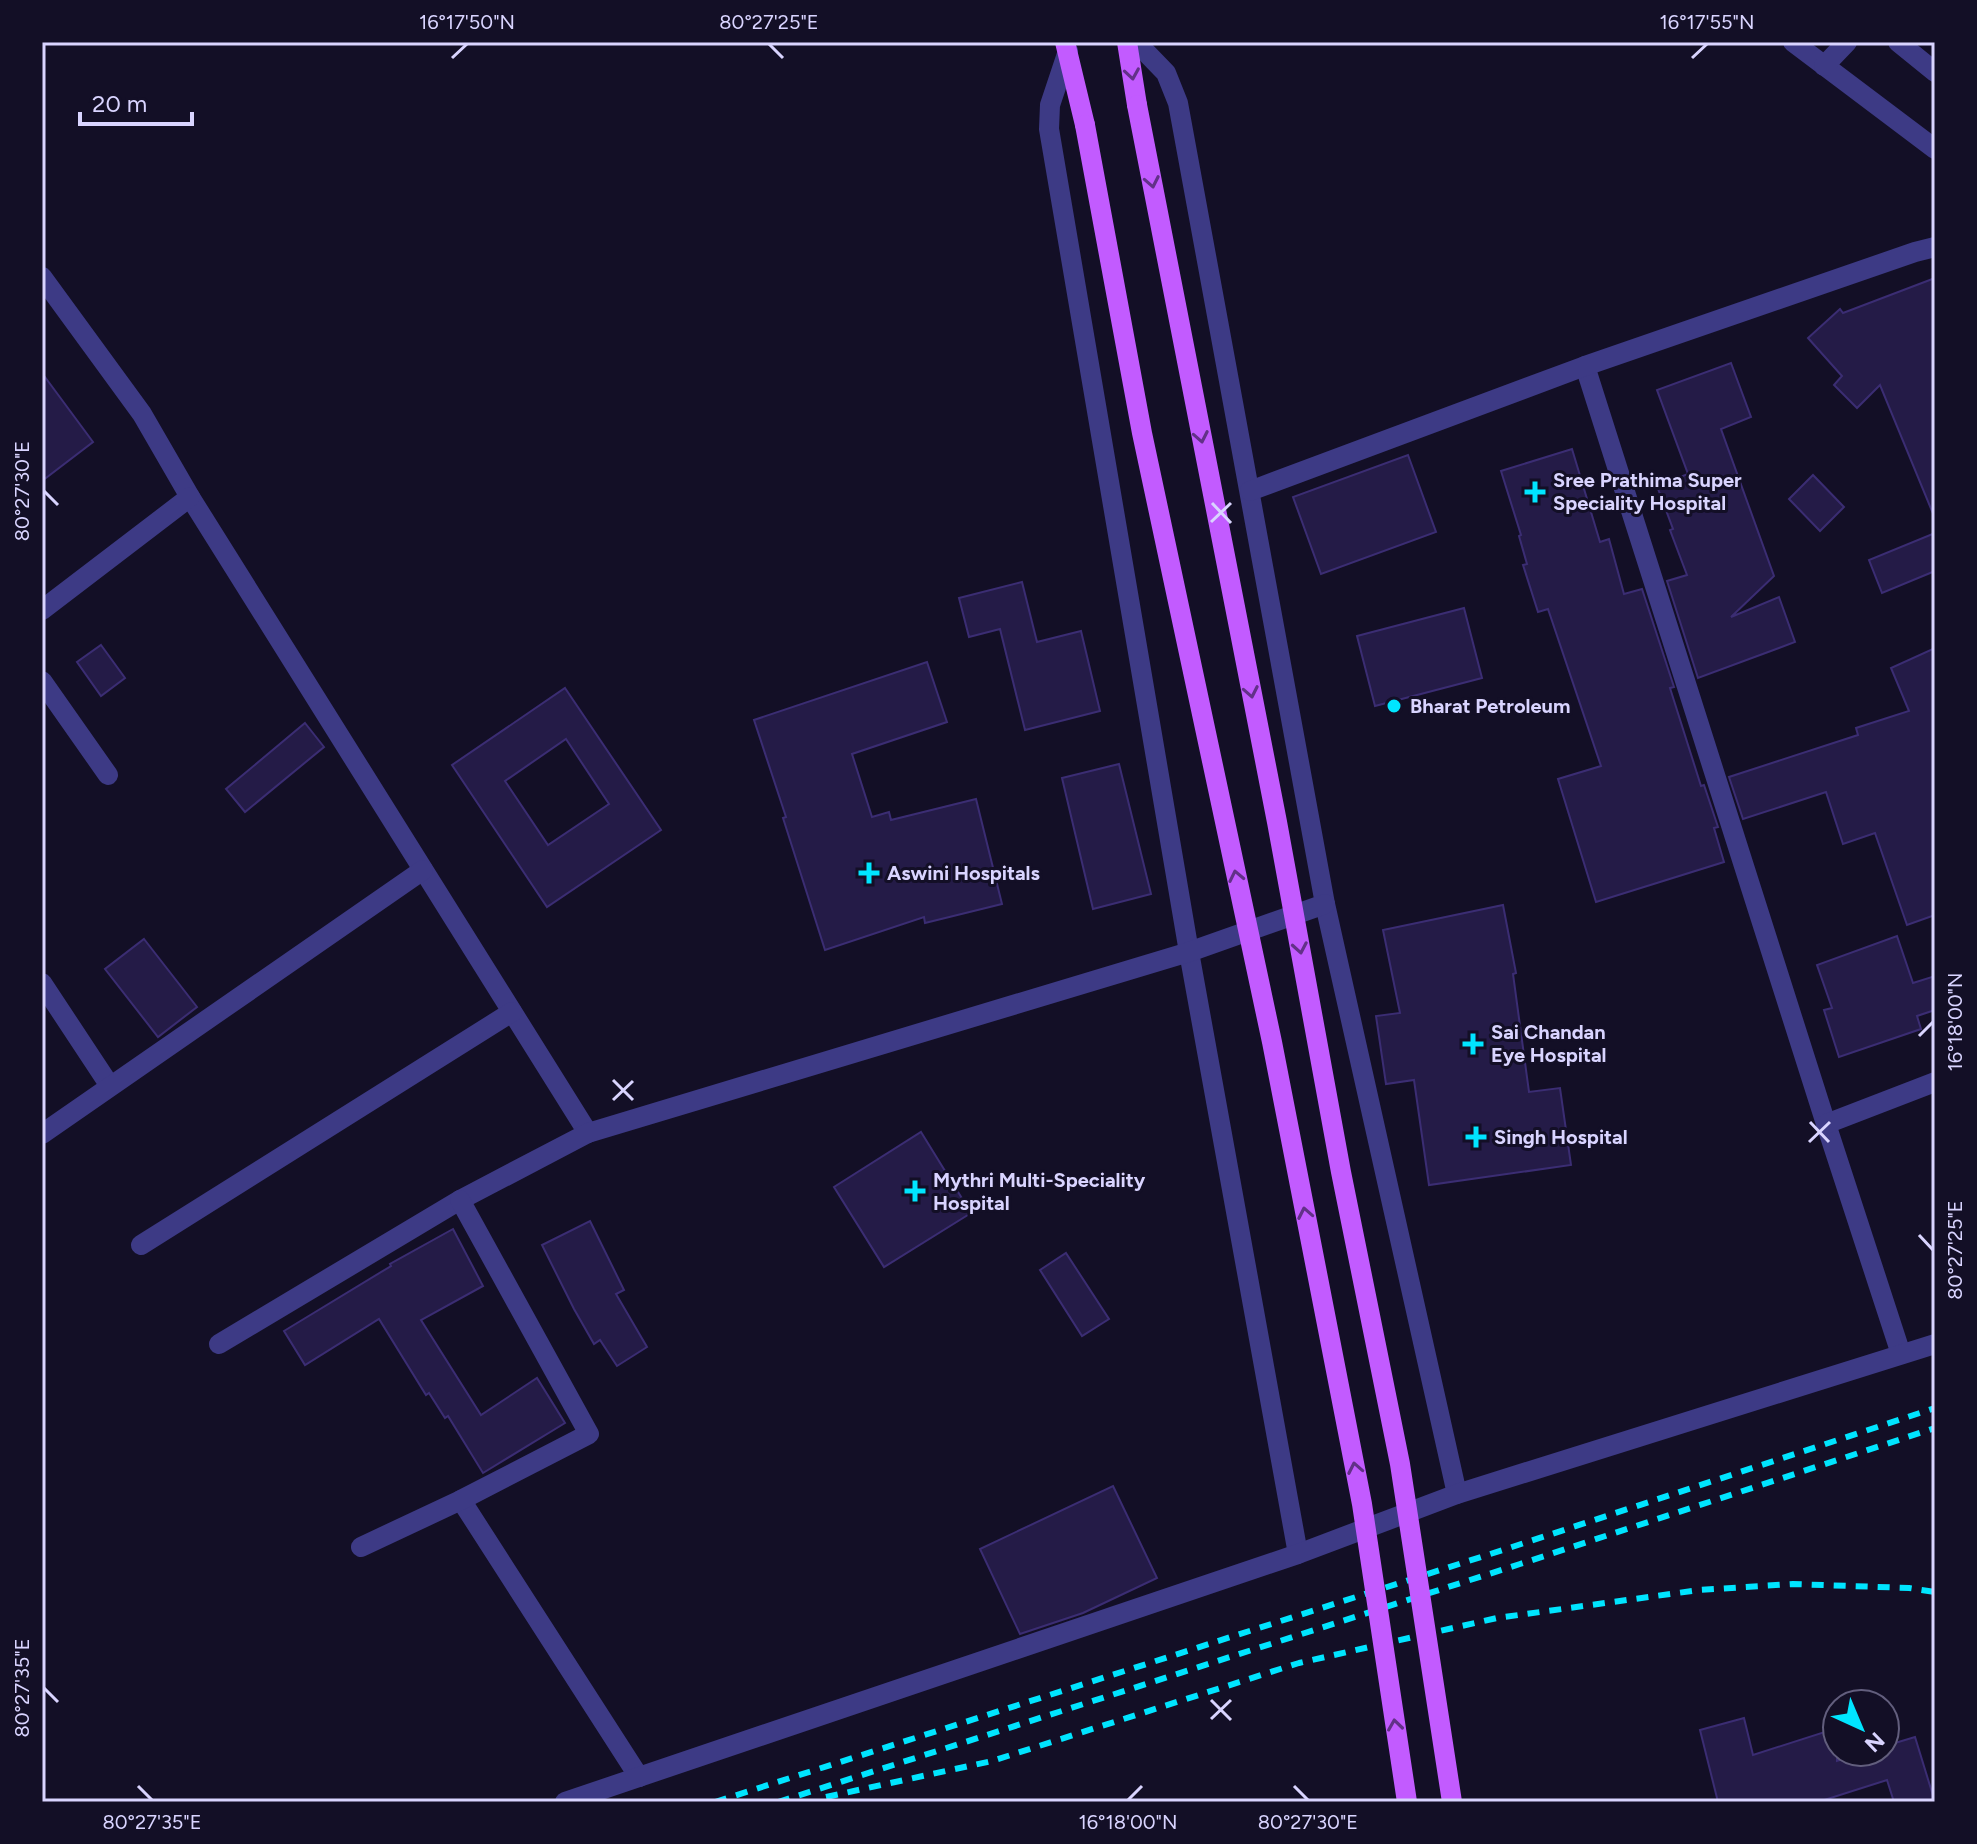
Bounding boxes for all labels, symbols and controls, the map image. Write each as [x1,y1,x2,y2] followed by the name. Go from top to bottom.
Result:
[419,10,515,34] text: 16°17'50"N
[719,10,819,34] text: 80°27'25"E
[1660,10,1754,34] text: 16°17'55"N
[1123,67,1140,80] one-way arrow
[80,76,192,126] scale bar
[92,89,147,118] text: 20 m
[1142,175,1159,189] one-way arrow
[1191,430,1208,444] one-way arrow
[10,441,34,541] text: 80°27'30"E
[1553,468,1742,515] place label: Sree Prathima Super Speciality Hospital
[1524,481,1546,503] marker: Sree Prathima Super Speciality Hospital
[1242,685,1259,698] one-way arrow
[1410,694,1570,718] place label: Bharat Petroleum
[1385,697,1403,715] marker: Bharat Petroleum
[887,861,1040,885] place label: Aswini Hospitals
[858,862,880,884] marker: Aswini Hospitals
[1228,869,1245,883] one-way arrow
[1290,941,1307,954] one-way arrow
[1943,972,1967,1072] text: 16°18'00"N
[1491,1020,1606,1067] place label: Sai Chandan Eye Hospital
[1462,1033,1484,1055] marker: Sai Chandan Eye Hospital
[1494,1125,1628,1149] place label: Singh Hospital
[1465,1126,1487,1148] marker: Singh Hospital
[933,1168,1146,1215] place label: Mythri Multi-Speciality Hospital
[904,1180,926,1202] marker: Mythri Multi-Speciality Hospital
[1943,1200,1967,1300] text: 80°27'25"E
[1298,1206,1315,1220] one-way arrow
[1348,1461,1365,1475] one-way arrow
[10,1638,34,1738] text: 80°27'35"E
[1821,1688,1901,1768] north arrow
[1387,1718,1404,1732] one-way arrow
[1859,1726,1890,1758] text: N
[102,1810,202,1834] text: 80°27'35"E
[1078,1810,1178,1834] text: 16°18'00"N
[1258,1810,1358,1834] text: 80°27'30"E

